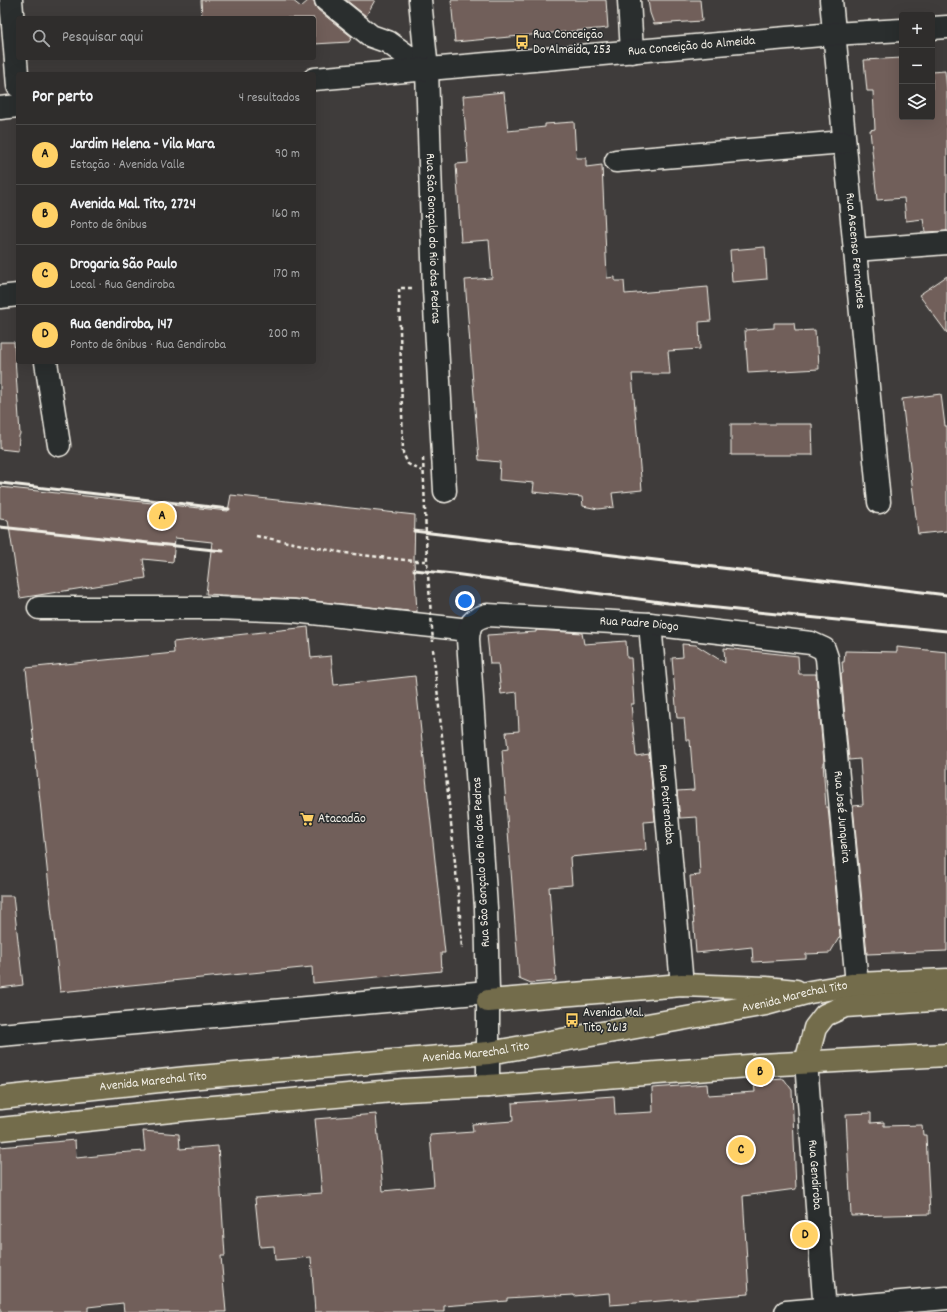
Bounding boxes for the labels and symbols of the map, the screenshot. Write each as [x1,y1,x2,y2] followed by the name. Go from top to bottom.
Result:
[533,26,611,60] place label: Rua Conceição Do Almeida, 253
[627,31,757,61] street label: Rua Conceição do Almeida
[514,34,530,50] bus stop icon: Rua Conceição Do Almeida, 253
[420,153,445,324] street label: Rua São Gonçalo do Rio das Pedras
[840,192,870,310] street label: Rua Ascenso Fernandes
[149,501,175,531] pin: A
[455,591,475,611] your location
[599,612,680,637] street label: Rua Padre Diogo
[653,763,679,846] street label: Rua Potirendaba
[828,770,855,864] street label: Rua José Junqueira
[468,776,496,948] street label: Rua São Gonçalo do Rio das Pedras
[318,810,366,829] place label: Atacadão
[299,811,315,827] supermarket icon: Atacadão
[740,976,849,1018] street label: Avenida Marechal Tito
[583,1004,644,1038] place label: Avenida Mal. Tito, 2613
[564,1012,580,1028] bus stop icon: Avenida Mal. Tito, 2613
[421,1037,531,1068] street label: Avenida Marechal Tito
[747,1057,773,1087] pin: B
[99,1067,208,1097] street label: Avenida Marechal Tito
[728,1135,754,1165] pin: C
[802,1139,827,1211] street label: Rua Gendiroba
[792,1220,818,1250] pin: D

